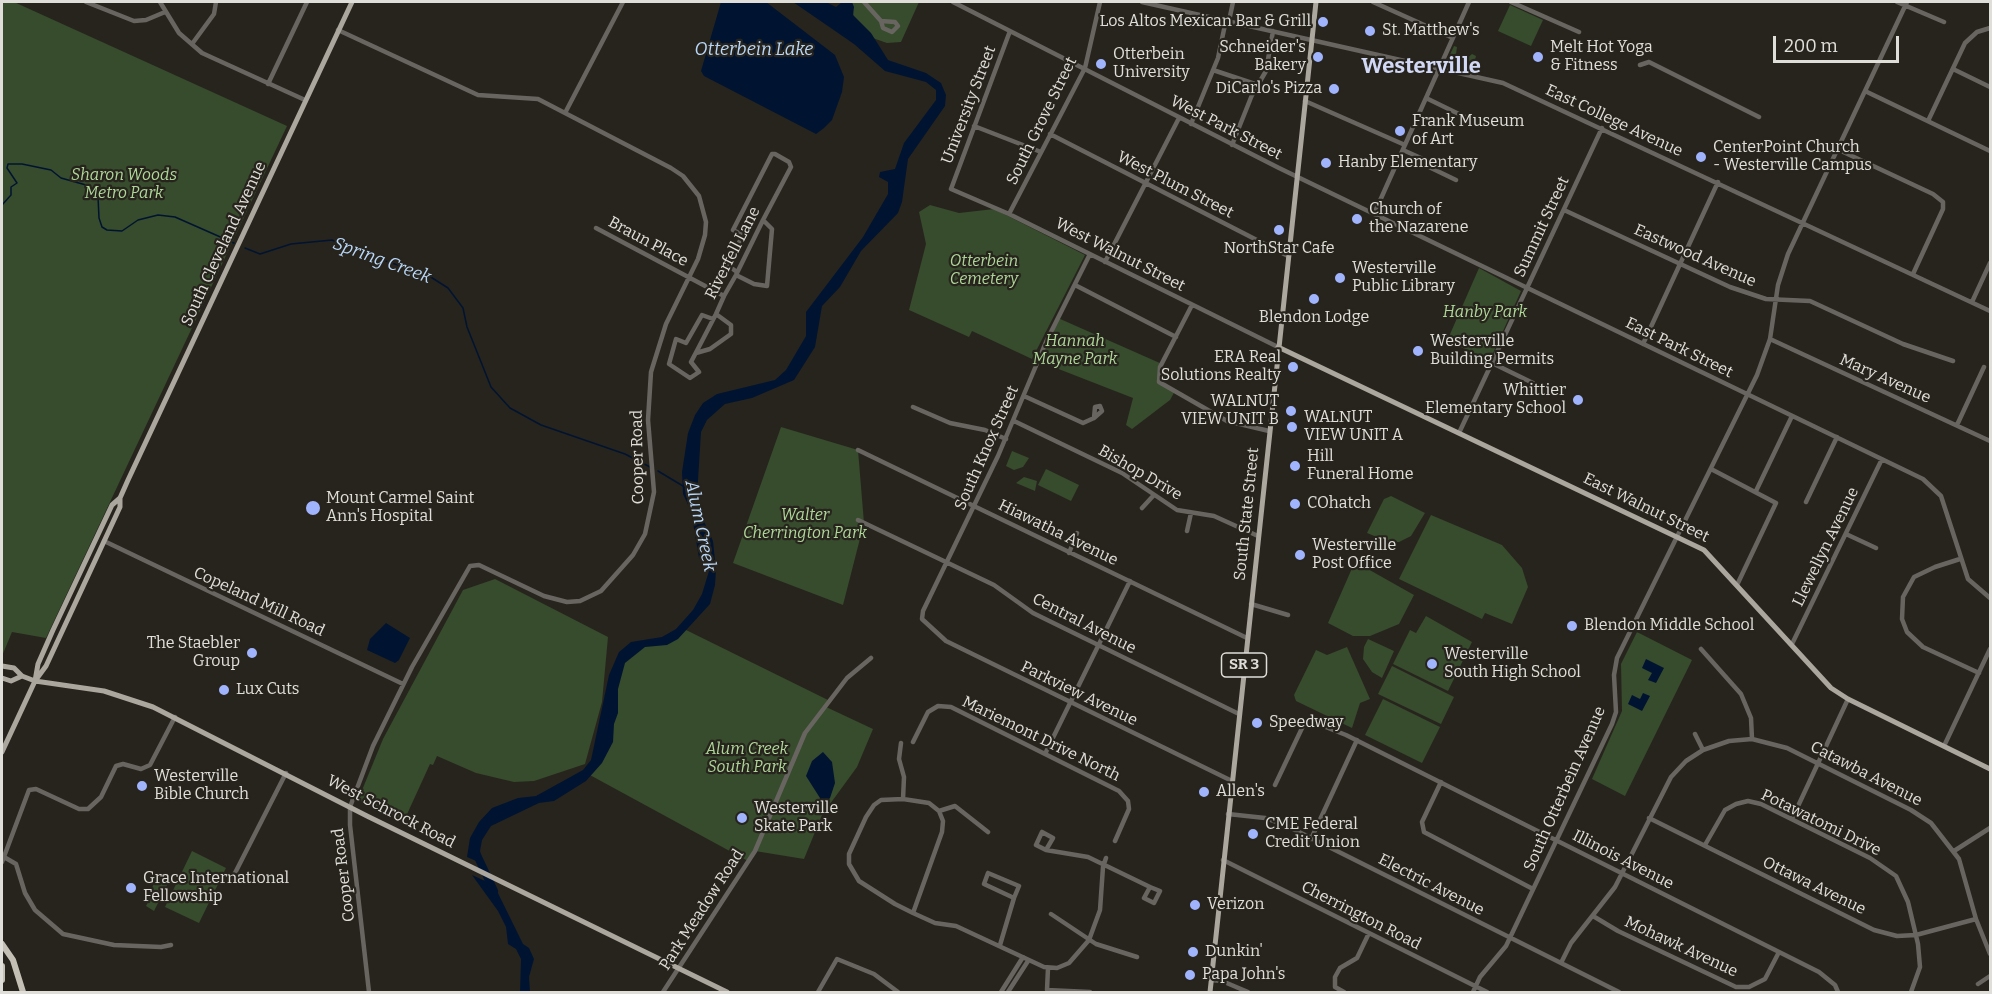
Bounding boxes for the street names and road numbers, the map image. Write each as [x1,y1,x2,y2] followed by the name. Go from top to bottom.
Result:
[938,43,1000,167] street label: University Street
[1003,54,1081,188] street label: South Grove Street
[1542,81,1686,161] street label: East College Avenue
[1167,92,1285,164] street label: West Park Street
[1114,147,1236,223] street label: West Plum Street
[177,159,271,329] street label: South Cleveland Avenue
[1510,174,1574,280] street label: Summit Street
[701,203,765,303] street label: Riverfell Lane
[605,213,691,271] street label: Braun Place
[1052,214,1188,296] street label: West Walnut Street
[1631,220,1759,292] street label: Eastwood Avenue
[1622,314,1736,382] street label: East Park Street
[1836,350,1934,408] street label: Mary Avenue
[951,383,1023,513] street label: South Knox Street
[628,410,648,504] street label: Cooper Road
[1095,441,1185,505] street label: Bishop Drive
[1230,446,1264,582] street label: South State Street
[1580,469,1712,547] street label: East Walnut Street
[1789,484,1863,610] street label: Llewellyn Avenue
[995,496,1121,570] street label: Hiawatha Avenue
[190,563,328,641] street label: Copeland Mill Road
[1029,590,1139,658] street label: Central Avenue
[1222,653,1266,677] road number: SR 3
[1018,657,1140,731] street label: Parkview Avenue
[959,692,1123,786] street label: Mariemont Drive North
[1520,704,1610,874] street label: South Otterbein Avenue
[1807,738,1925,810] street label: Catawba Avenue
[324,771,458,853] street label: West Schrock Road
[1758,786,1884,860] street label: Potawatomi Drive
[1569,826,1677,894] street label: Illinois Avenue
[329,827,359,923] street label: Cooper Road
[656,846,748,974] street label: Park Meadow Road
[1375,850,1487,920] street label: Electric Avenue
[1759,853,1869,919] street label: Ottawa Avenue
[1298,878,1424,954] street label: Cherrington Road
[1621,912,1741,982] street label: Mohawk Avenue

